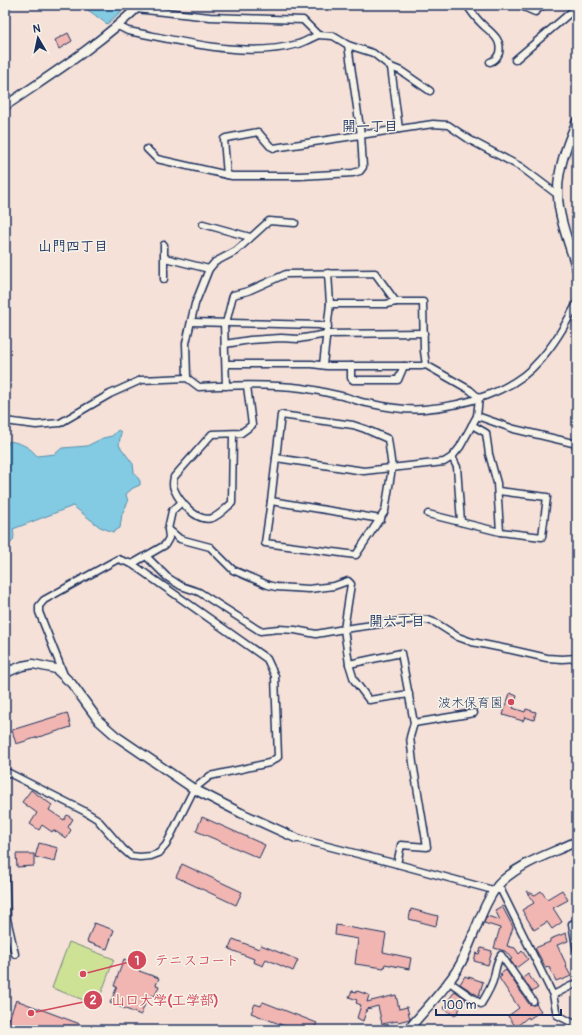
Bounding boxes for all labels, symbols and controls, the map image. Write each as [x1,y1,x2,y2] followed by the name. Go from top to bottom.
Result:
[18,18,58,58] north arrow
[32,22,42,36] text: N
[342,118,398,135] district label: 開一丁目
[38,238,108,255] district label: 山門四丁目
[369,613,425,630] district label: 開六丁目
[438,695,503,711] place label: 波木保育園
[506,697,516,707] marker: 波木保育園
[127,947,247,973] callout: テニスコート
[155,952,239,969] text: テニスコート
[135,954,139,969] text: 1
[83,987,227,1013] callout: 山口大学(工学部)
[436,991,561,1017] scale bar
[111,992,219,1009] text: 山口大学(工学部)
[90,993,97,1008] text: 2
[442,998,477,1013] text: 100 m

